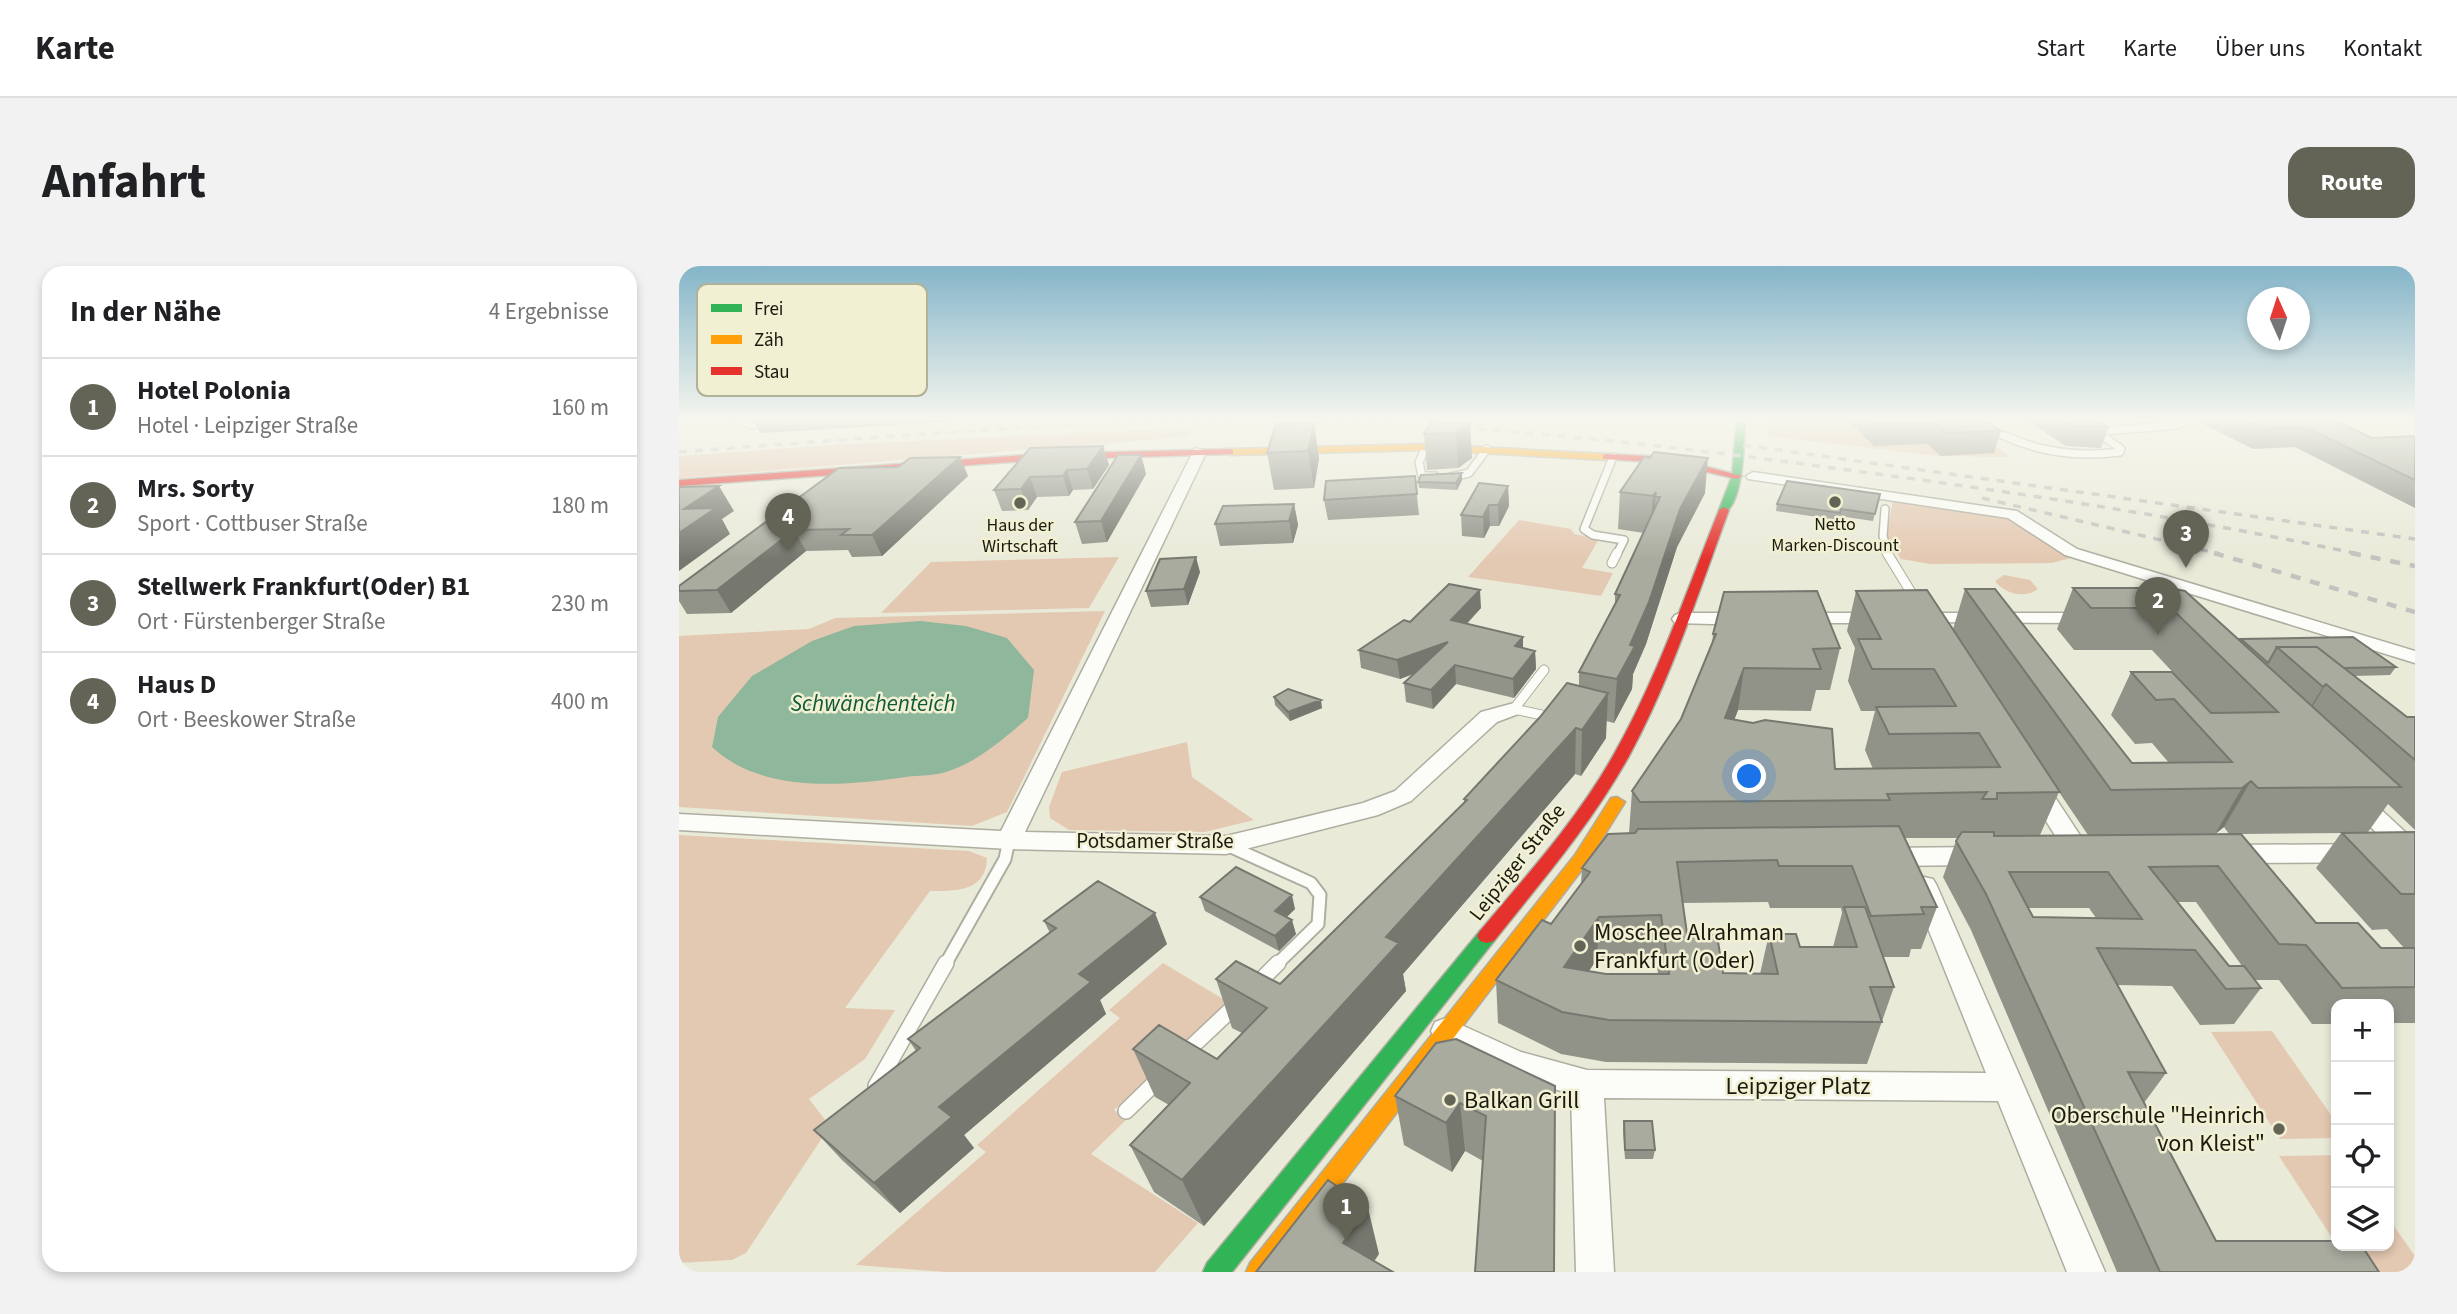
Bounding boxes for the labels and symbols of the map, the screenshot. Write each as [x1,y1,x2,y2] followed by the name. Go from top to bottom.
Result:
[697,284,927,396] legend
[2247,287,2310,350] north arrow
[754,296,784,323] text: Frei
[754,327,784,354] text: Zäh
[754,359,790,386] text: Stau
[765,493,811,551] pin: 4
[1827,494,1843,510] marker: Netto Marken-Discount
[1012,495,1028,511] marker: Haus der Wirtschaft
[2163,510,2209,568] pin: 3
[1771,512,1899,558] place label: Netto Marken-Discount
[982,513,1058,559] place label: Haus der Wirtschaft
[2135,577,2181,635] pin: 2
[790,687,956,720] water label: Schwänchenteich
[1732,759,1766,793] your location
[1462,797,1572,927] street label: Leipziger Straße
[1076,826,1234,856] street label: Potsdamer Straße
[1594,915,1784,978] place label: Moschee Alrahman Frankfurt (Oder)
[1572,938,1588,954] marker: Moschee Alrahman Frankfurt (Oder)
[1725,1069,1871,1104] street label: Leipziger Platz
[1464,1083,1579,1118] place label: Balkan Grill
[1442,1092,1458,1108] marker: Balkan Grill
[2051,1098,2265,1161] place label: Oberschule "Heinrich von Kleist"
[2271,1121,2287,1137] marker: Oberschule "Heinrich von Kleist"
[1323,1183,1369,1241] pin: 1

